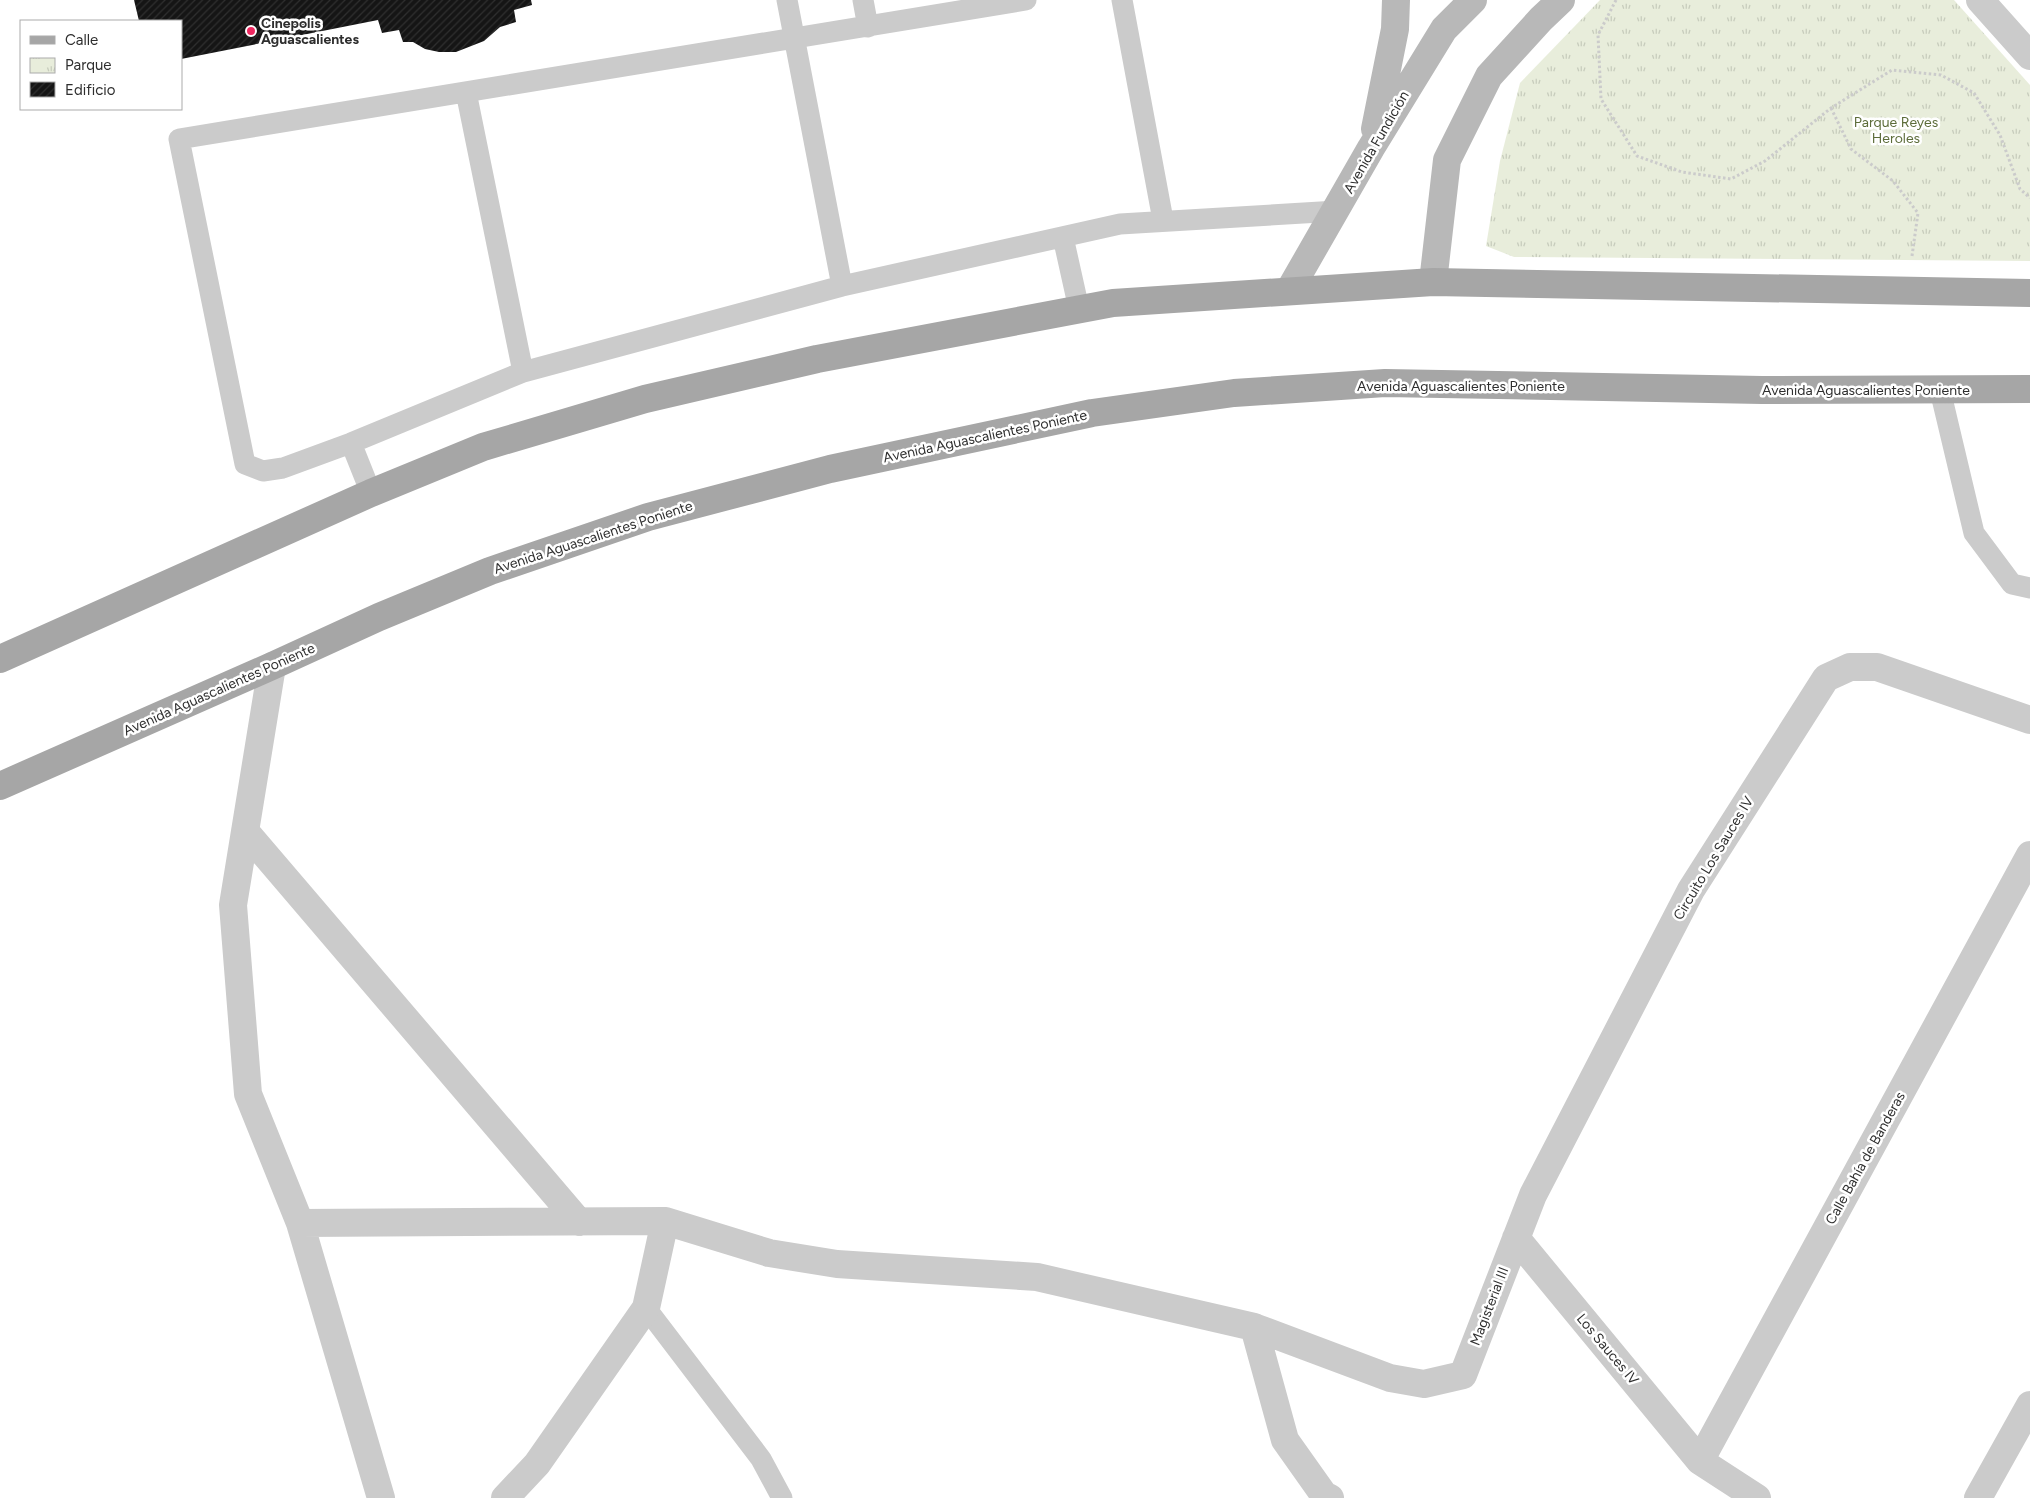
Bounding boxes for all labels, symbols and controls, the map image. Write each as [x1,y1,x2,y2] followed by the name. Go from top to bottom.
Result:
[261,15,359,48] place label: Cinepolis Aguascalientes
[20,20,182,110] legend
[245,25,257,37] marker: Cinepolis Aguascalientes
[65,31,98,49] text: Calle
[65,56,112,74] text: Parque
[65,81,116,99] text: Edificio
[1340,88,1413,196] street label: Avenida Fundición
[1854,114,1938,147] park label: Parque Reyes Heroles
[1357,378,1565,395] street label: Avenida Aguascalientes Poniente
[1762,382,1970,399] street label: Avenida Aguascalientes Poniente
[882,406,1089,466] street label: Avenida Aguascalientes Poniente
[492,497,695,578] street label: Avenida Aguascalientes Poniente
[121,639,318,740] street label: Avenida Aguascalientes Poniente
[1670,793,1757,923] street label: Circuito Los Sauces IV
[1822,1089,1909,1227] street label: Calle Bahía de Banderas
[1467,1264,1512,1348] street label: Magisterial III
[1573,1310,1642,1389] street label: Los Sauces IV

